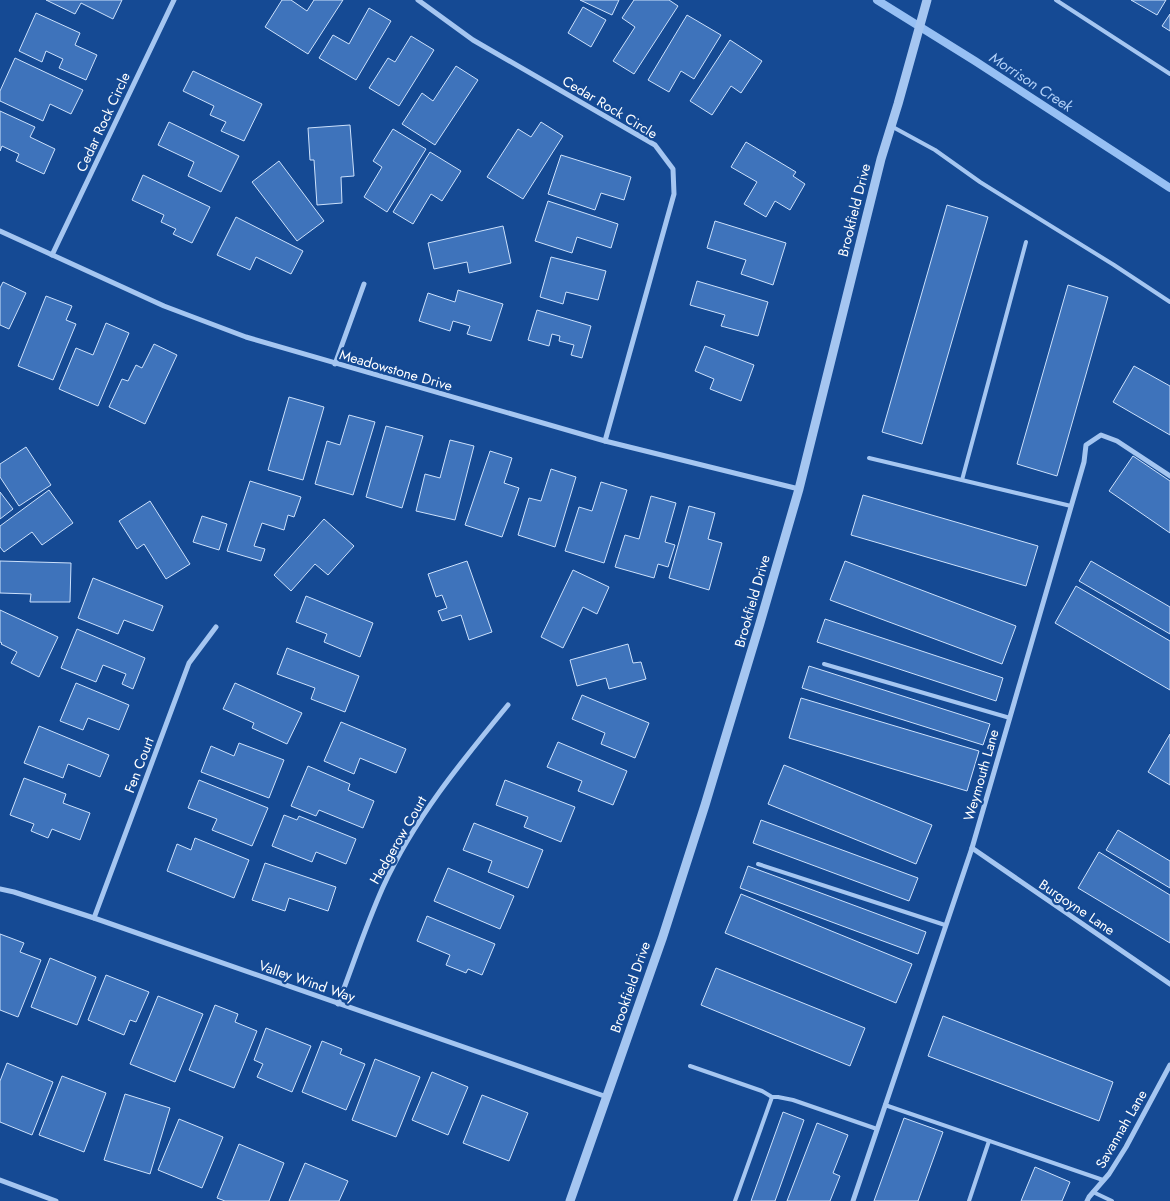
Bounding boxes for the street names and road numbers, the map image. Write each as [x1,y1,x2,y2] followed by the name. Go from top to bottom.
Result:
[71,69,135,175] street label: Cedar Rock Circle
[559,71,661,143] street label: Cedar Rock Circle
[833,161,875,259] street label: Brookfield Drive
[337,344,455,396] street label: Meadowstone Drive
[729,552,775,650] street label: Brookfield Drive
[958,727,1004,823] street label: Weymouth Lane
[119,734,159,796] street label: Fen Court
[365,792,432,888] street label: Hedgerow Court
[1035,874,1119,940] street label: Burgoyne Lane
[605,939,655,1035] street label: Brookfield Drive
[256,955,359,1007] street label: Valley Wind Way
[1090,1086,1152,1172] street label: Savannah Lane

